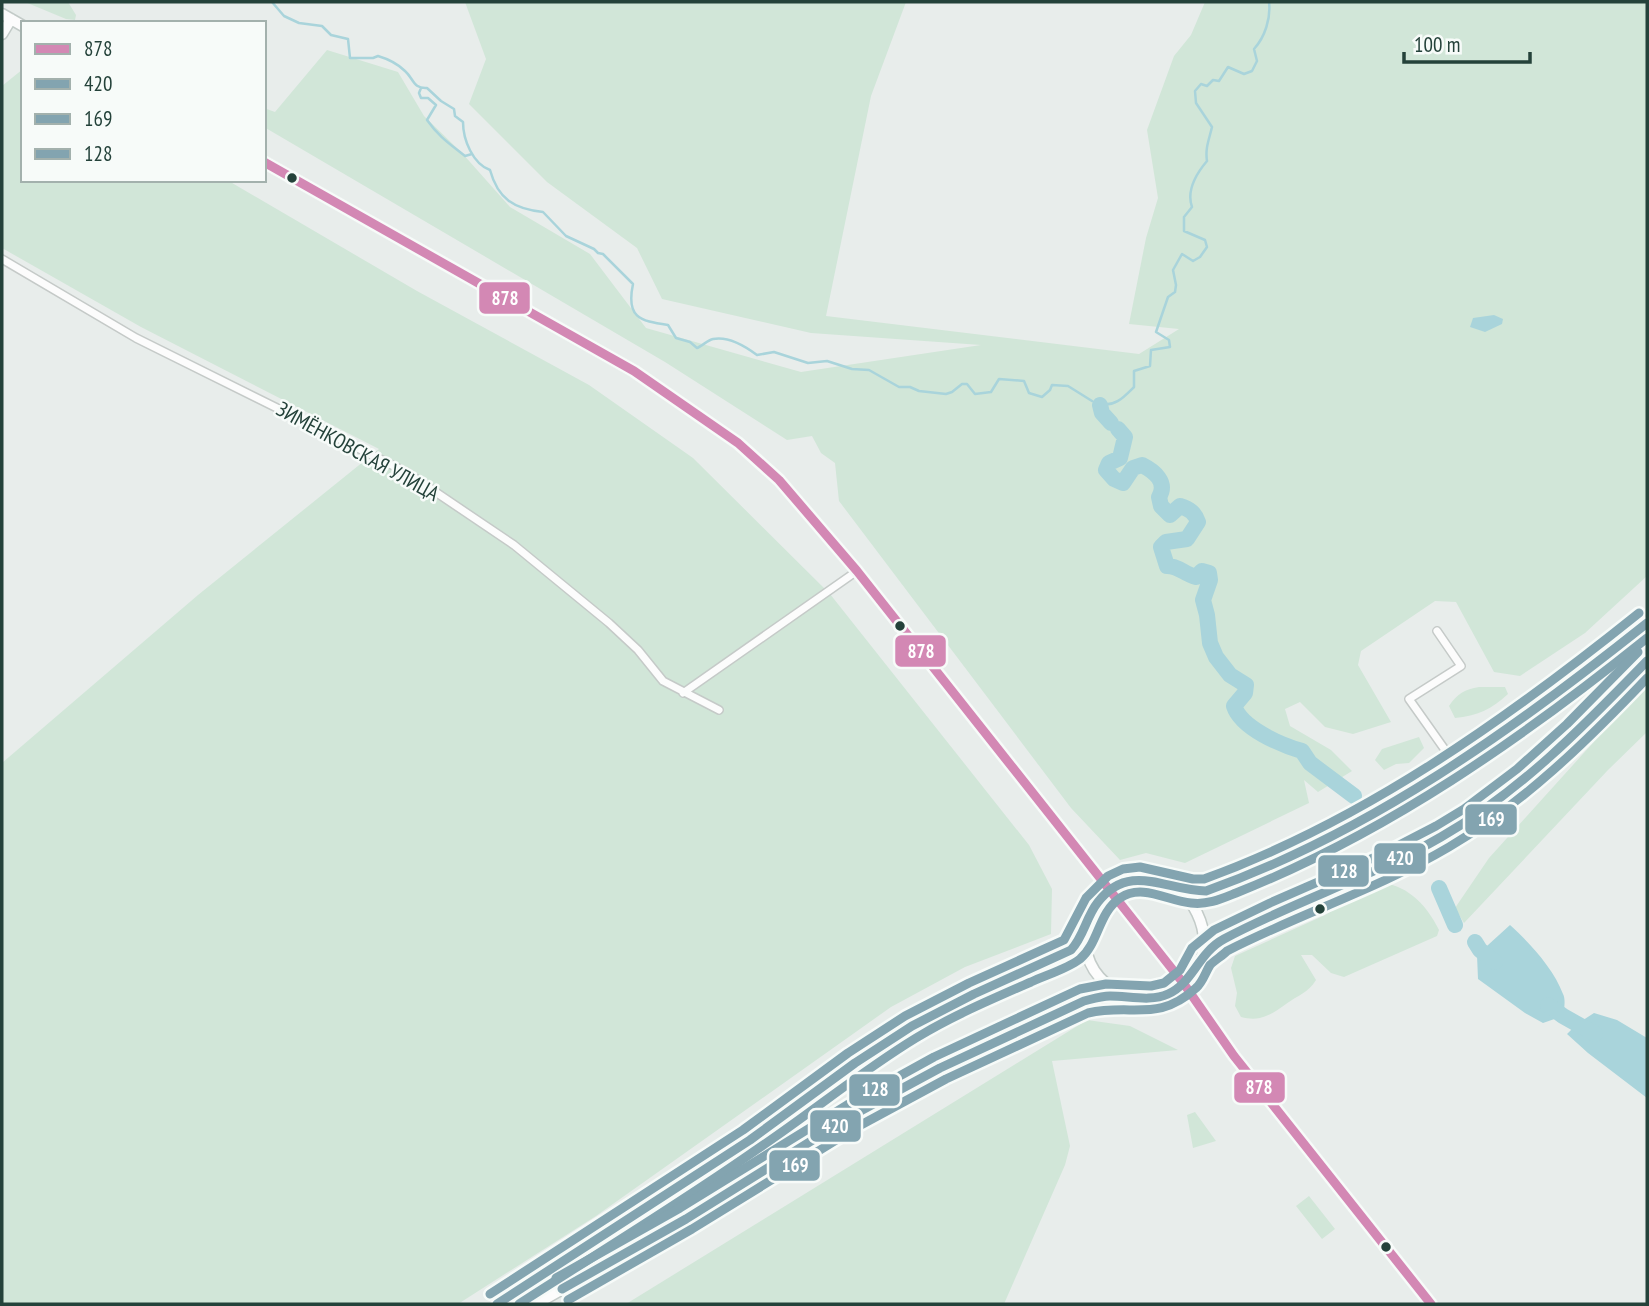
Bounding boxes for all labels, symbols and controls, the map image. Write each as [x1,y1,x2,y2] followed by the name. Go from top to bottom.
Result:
[21,21,266,182] legend
[1404,21,1530,65] scale bar
[1414,31,1460,58] text: 100 m
[84,35,112,62] text: 878
[84,70,112,97] text: 420
[84,105,112,132] text: 169
[84,140,112,167] text: 128
[285,171,299,185] unlabelled marker
[478,281,531,315] line badge: 878
[491,286,519,310] text: 878
[272,395,444,507] street label: ЗИМЁНКОВСКАЯ УЛИЦА
[893,619,907,633] unlabelled marker
[894,634,947,668] line badge: 878
[907,639,935,663] text: 878
[1464,803,1518,836] line badge: 169
[1477,807,1505,831] text: 169
[1373,842,1427,875] line badge: 420
[1386,846,1414,870] text: 420
[1317,854,1370,888] line badge: 128
[1330,859,1358,883] text: 128
[1313,902,1327,916] unlabelled marker
[1233,1071,1286,1104] line badge: 878
[848,1073,901,1107] line badge: 128
[1245,1075,1273,1099] text: 878
[861,1077,889,1101] text: 128
[809,1109,862,1143] line badge: 420
[821,1114,849,1138] text: 420
[768,1149,821,1182] line badge: 169
[781,1153,809,1177] text: 169
[1379,1240,1393,1254] unlabelled marker

